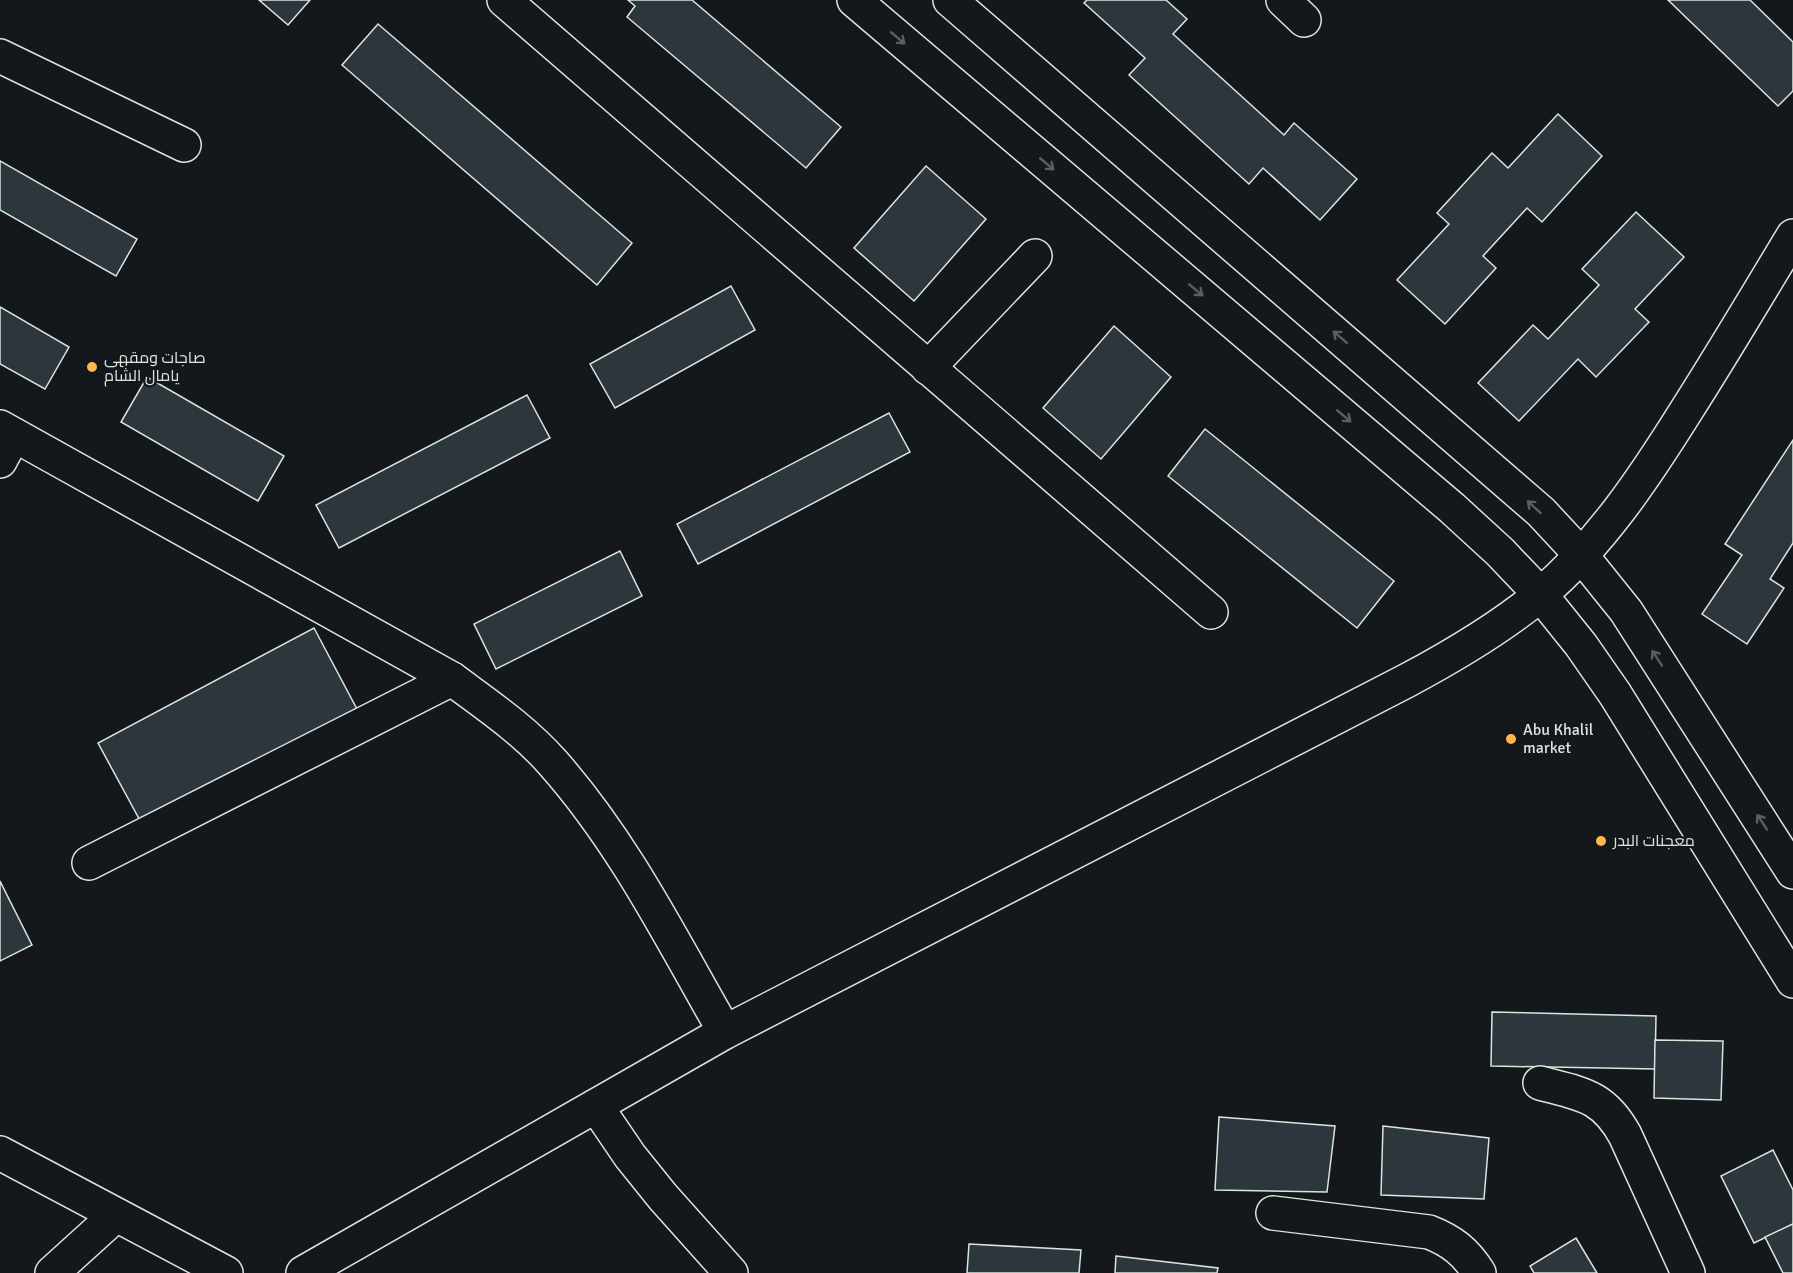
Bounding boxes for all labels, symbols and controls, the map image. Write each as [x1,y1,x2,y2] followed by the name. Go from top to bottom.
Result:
[890,31,905,45] one-way arrow
[1039,157,1054,171] one-way arrow
[1188,283,1203,297] one-way arrow
[1333,330,1348,344] one-way arrow
[104,348,206,387] place label: صاجات ومقهى يامال الشام
[85,360,99,374] marker: صاجات ومقهى يامال الشام
[1336,410,1352,423] one-way arrow
[1527,500,1542,514] one-way arrow
[1650,650,1662,667] one-way arrow
[1523,720,1594,758] place label: Abu Khalil market
[1504,732,1518,746] marker: Abu Khalil market
[1755,814,1768,831] one-way arrow
[1612,831,1695,851] place label: معجنات البدر
[1594,834,1608,848] marker: معجنات البدر

